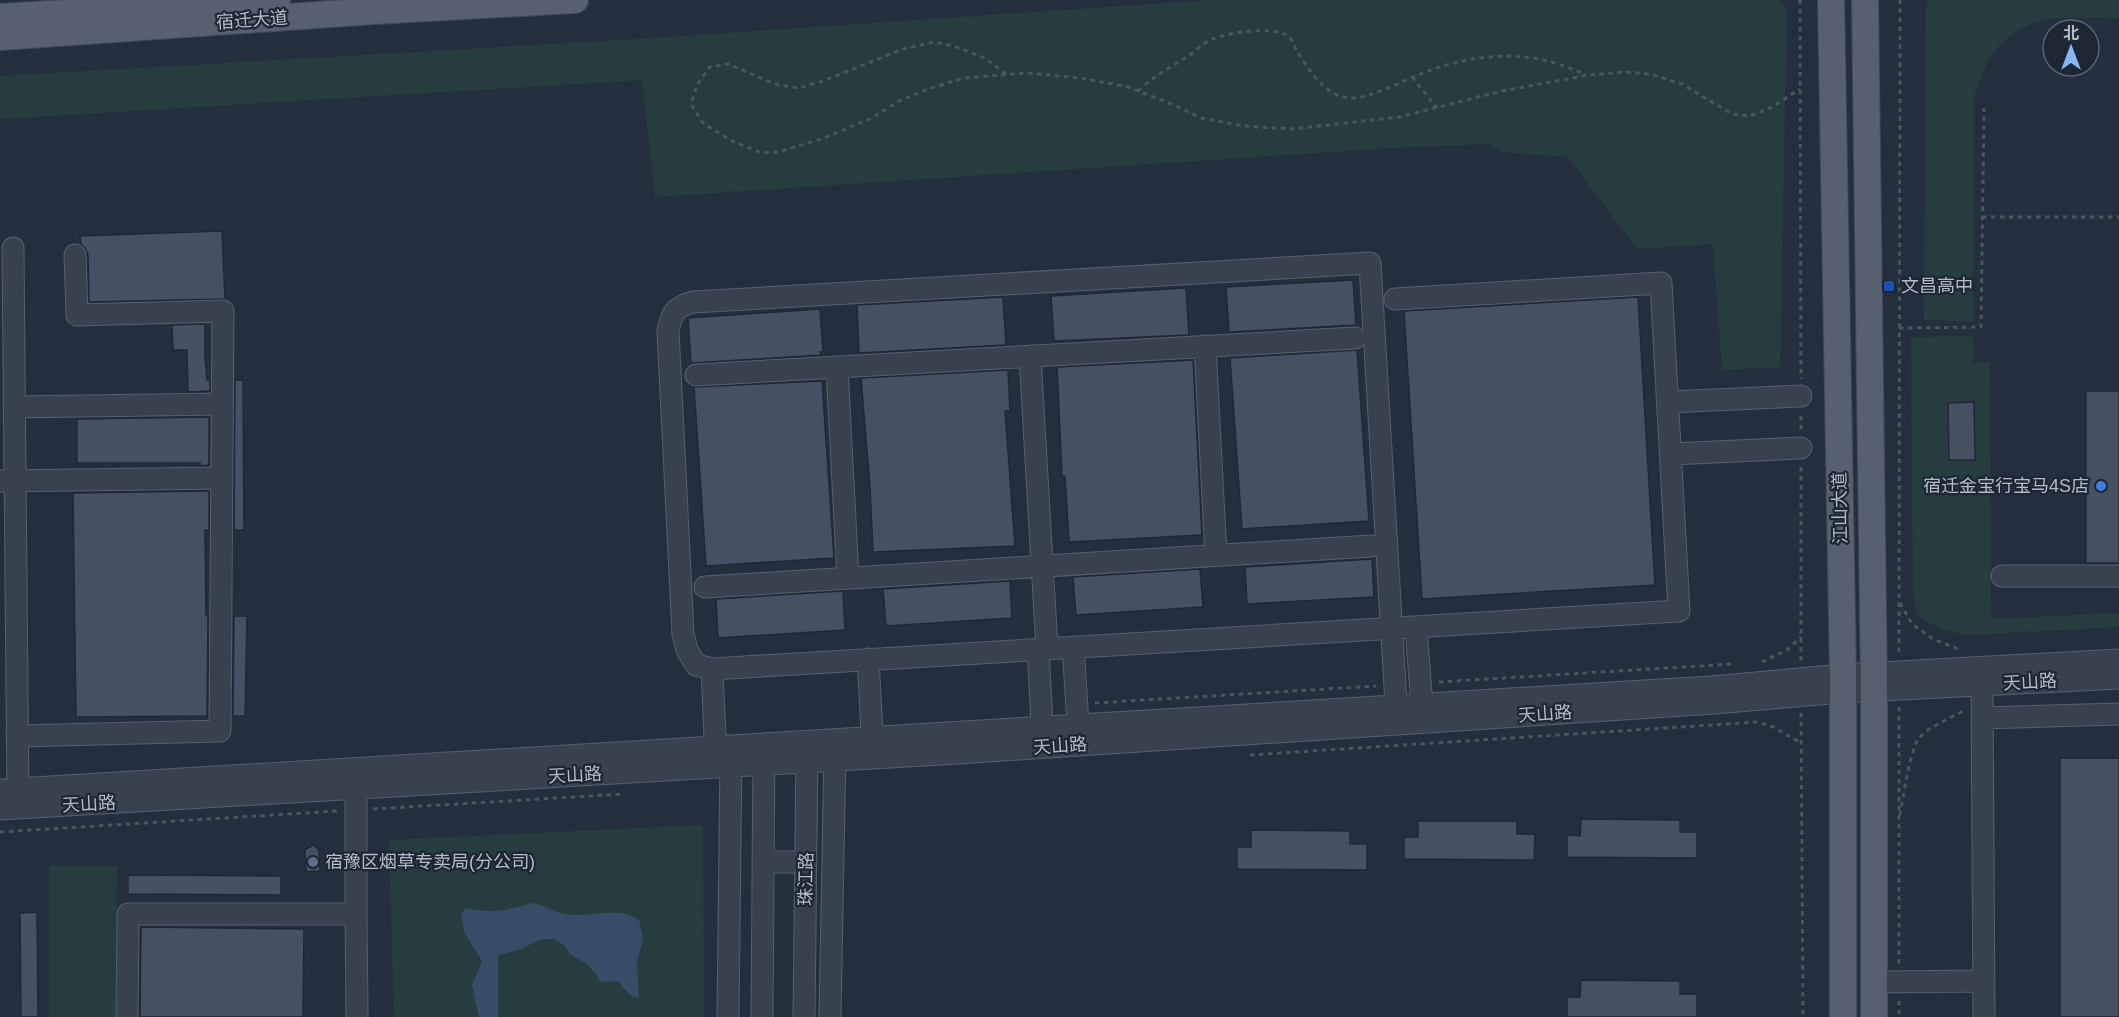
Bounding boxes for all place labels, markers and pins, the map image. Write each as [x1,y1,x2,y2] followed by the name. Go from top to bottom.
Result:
[1901,276,1973,296] place label: 文昌高中
[1882,279,1896,293] marker: 文昌高中
[1923,476,2089,496] place label: 宿迁金宝行宝马4S店
[2094,479,2108,493] marker: 宿迁金宝行宝马4S店
[325,852,535,872] place label: 宿豫区烟草专卖局(分公司)
[306,855,320,869] marker: 宿豫区烟草专卖局(分公司)

